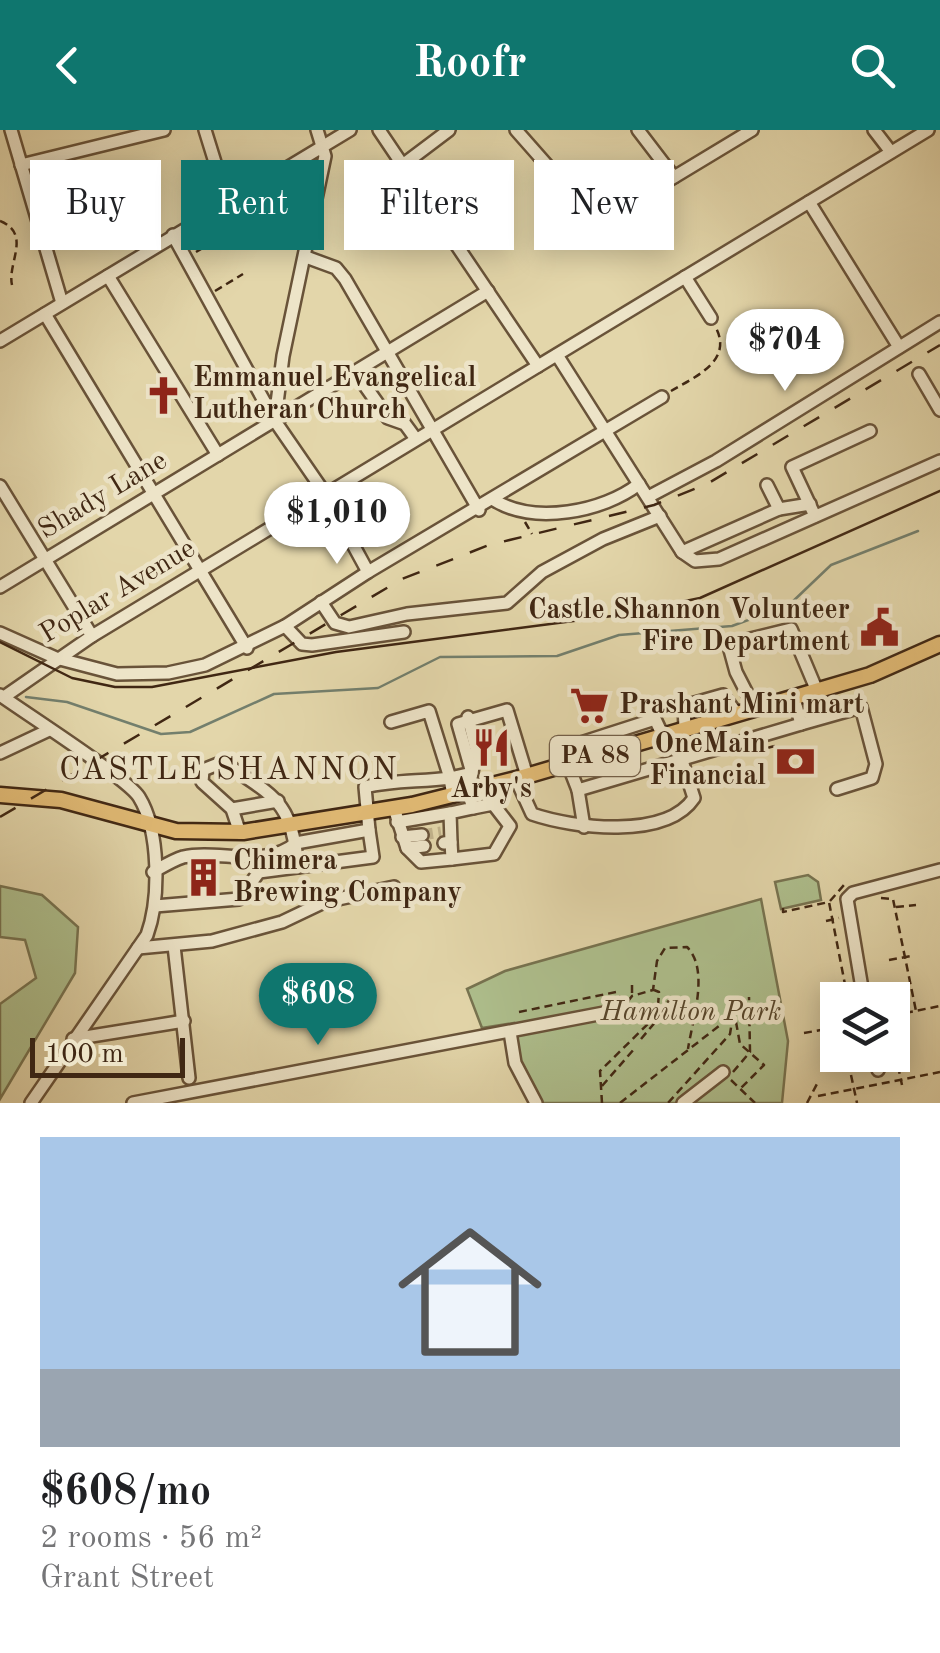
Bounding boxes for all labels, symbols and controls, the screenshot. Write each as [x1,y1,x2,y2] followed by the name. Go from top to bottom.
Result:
[40,38,95,93] icon: back
[845,38,900,93] icon: search
[413,42,527,87] text: Roofr
[30,160,161,250] chip: Buy
[181,160,324,250] chip: Rent
[344,160,514,250] chip: Filters
[534,160,674,250] chip: New
[726,309,844,394] pin: $704
[748,325,822,357] text: $704
[193,365,477,425] place label: Emmanuel Evangelical Lutheran Church
[142,374,184,416] church icon: Emmanuel Evangelical Lutheran Church
[34,447,172,545] street label: Shady Lane
[256,482,418,567] pin: $1,010
[286,498,388,530] text: $1,010
[36,535,200,649] street label: Poplar Avenue
[528,597,850,657] place label: Castle Shannon Volunteer Fire Department
[859,606,901,648] public building icon: Castle Shannon Volunteer Fire Department
[568,685,610,727] supermarket icon: Prashant Mini mart
[619,692,864,720] place label: Prashant Mini mart
[470,727,512,769] restaurant icon: Arby's
[649,731,766,791] place label: OneMain Financial
[550,736,640,776] road number: PA 88
[775,740,817,782] bank icon: OneMain Financial
[59,755,399,787] district label: CASTLE SHANNON
[450,776,532,804] place label: Arby's
[233,848,462,908] place label: Chimera Brewing Company
[182,857,224,899] building icon: Chimera Brewing Company
[259,963,377,1048] pin: $608
[281,979,355,1011] text: $608
[820,982,910,1072] map controls
[820,982,910,1072] button: layers
[599,999,782,1027] park label: Hamilton Park
[30,1033,185,1078] scale bar
[45,1041,124,1069] text: 100 m
[380,1202,560,1382] icon: home
[40,1472,211,1514] text: $608/mo
[40,1523,262,1555] text: 2 rooms · 56 m²
[40,1563,214,1595] text: Grant Street

